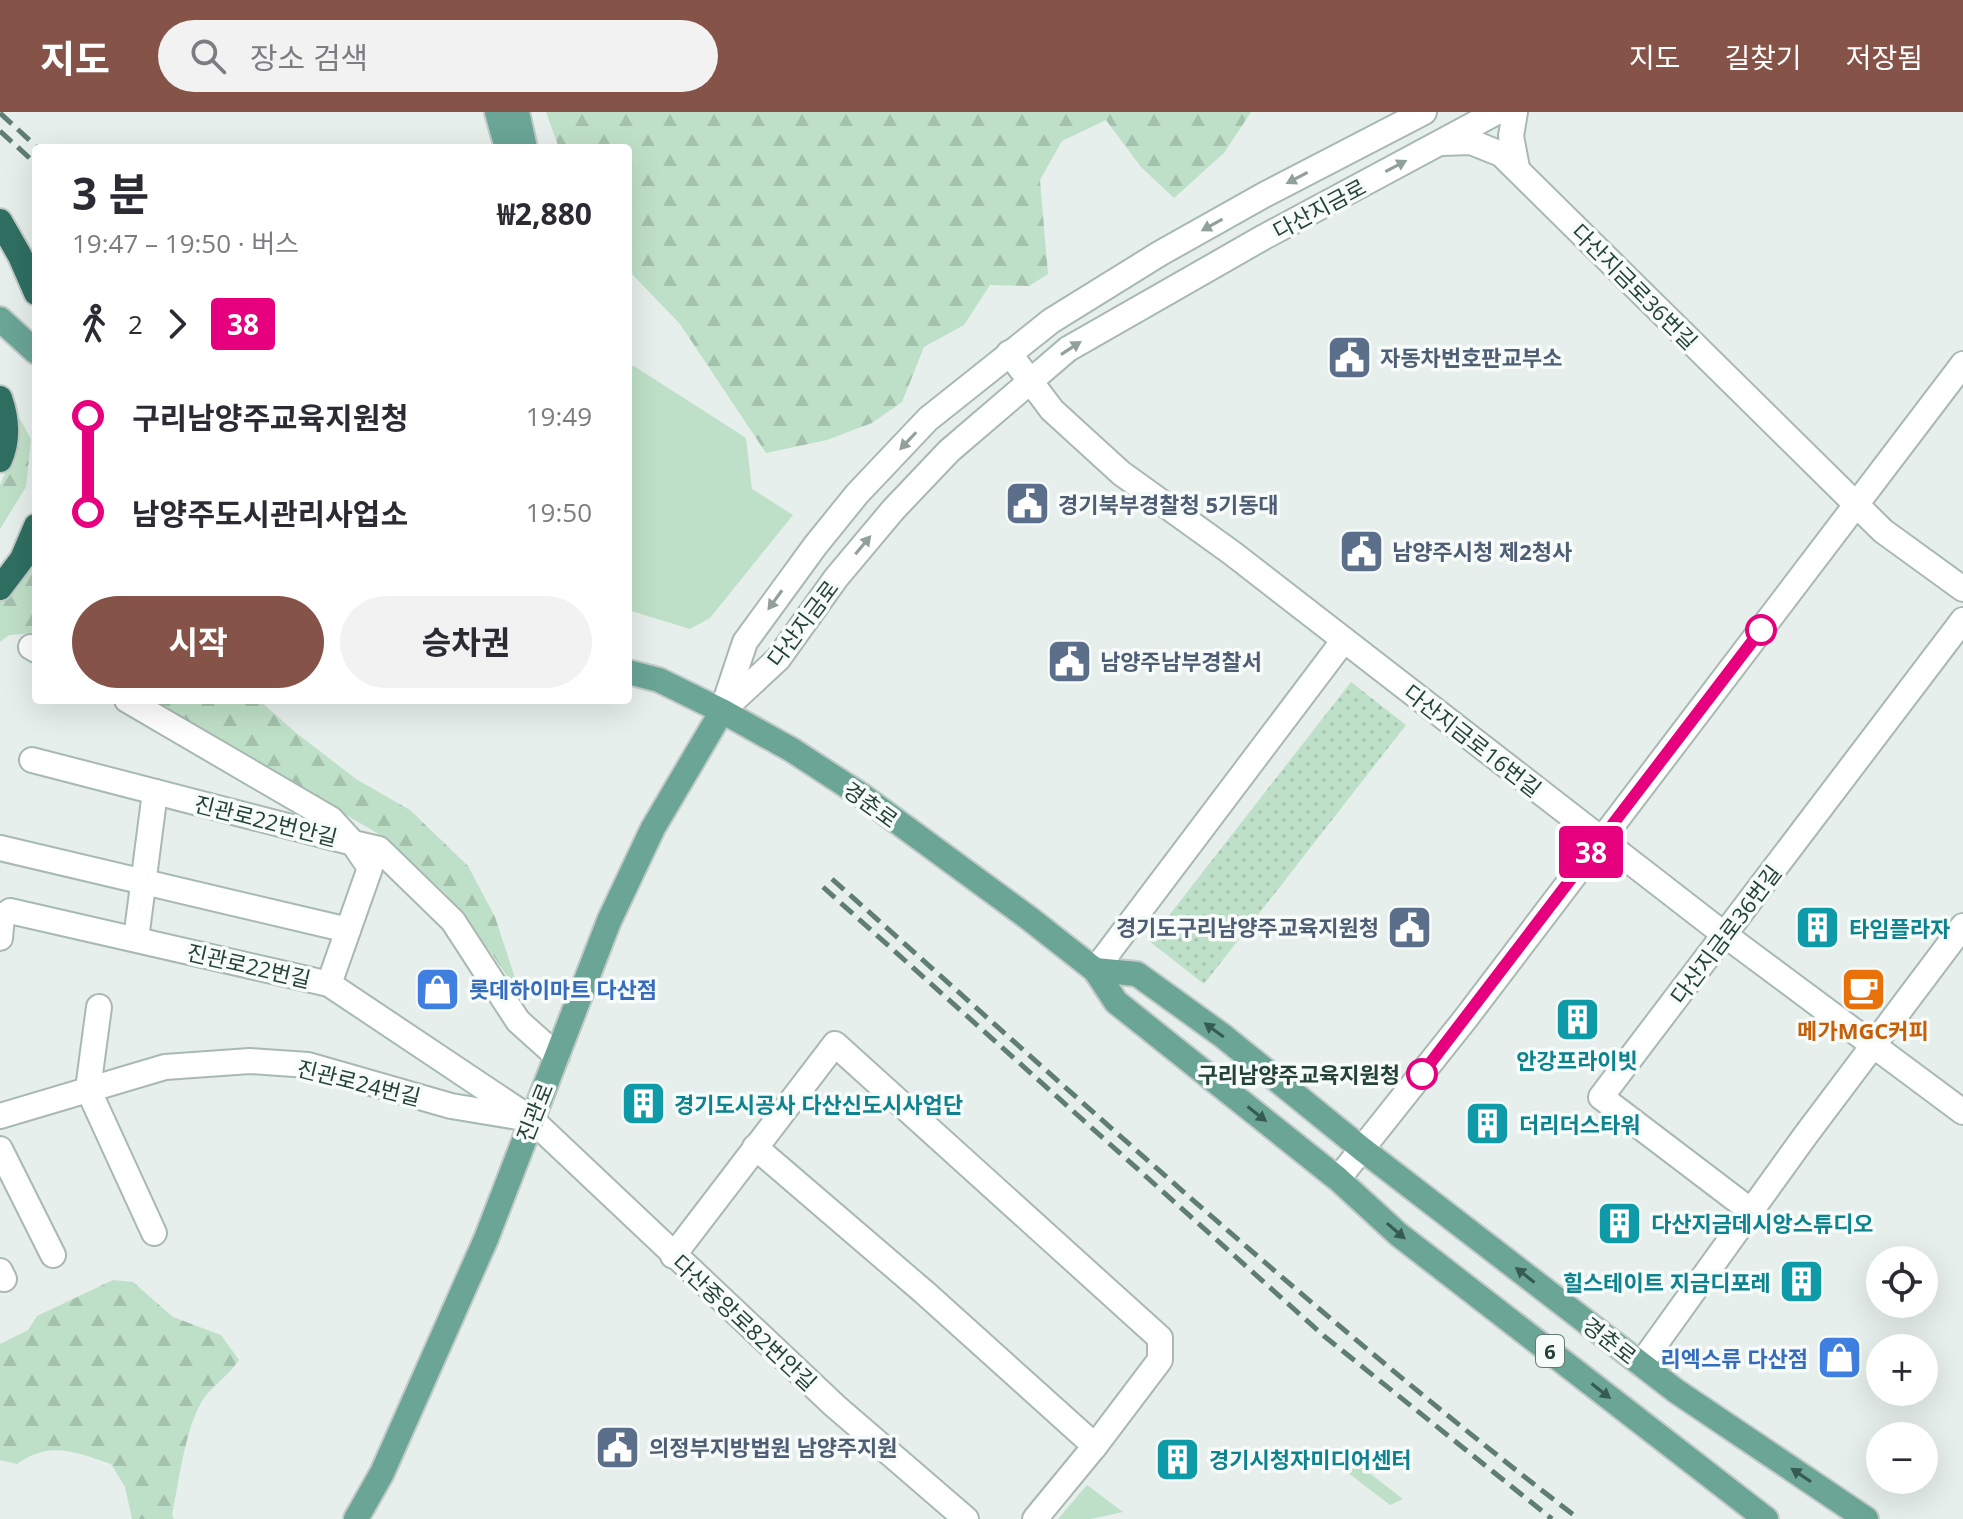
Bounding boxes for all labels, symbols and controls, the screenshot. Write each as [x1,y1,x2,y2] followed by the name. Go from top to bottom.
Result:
[158,20,718,92] search box
[40,32,110,84] text: 지도
[186,34,230,78] icon: search
[250,37,368,78] text: 장소 검색
[1629,38,1680,76] text: 지도
[1724,38,1802,76] text: 길찾기
[1846,38,1923,76] text: 저장됨
[1384,160,1407,173] one-way arrow
[72,163,149,223] text: 3 분
[1267,171,1371,245] street label: 다산지금로
[1286,171,1309,184] one-way arrow
[497,193,592,234] text: ₩2,880
[1565,216,1705,356] street label: 다산지금로36번길
[1201,217,1223,231] one-way arrow
[72,225,299,261] text: 19:47 – 19:50 · 버스
[72,302,116,346] icon: walk
[155,302,199,346] icon: forward
[227,305,259,343] text: 38
[128,306,143,342] text: 2
[1325,333,1373,381] public building icon: 자동차번호판교부소
[1061,341,1082,356] one-way arrow
[1380,342,1562,372] place label: 자동차번호판교부소
[132,397,408,438] text: 구리남양주교육지원청
[526,398,592,434] text: 19:49
[899,431,917,450] one-way arrow
[1003,480,1051,528] public building icon: 경기북부경찰청 5기동대
[1058,489,1279,519] place label: 경기북부경찰청 5기동대
[132,493,408,534] text: 남양주도시관리사업소
[526,494,592,530] text: 19:50
[1337,527,1385,575] public building icon: 남양주시청 제2청사
[854,536,871,556] one-way arrow
[1392,536,1572,566] place label: 남양주시청 제2청사
[760,574,844,672] street label: 다산지금로
[768,590,783,611] one-way arrow
[72,596,324,688] button: 시작
[340,596,592,688] button: 승차권
[1746,615,1776,645] unlabelled marker
[1045,637,1093,685] public building icon: 남양주남부경찰서
[1100,646,1262,676] place label: 남양주남부경찰서
[1398,677,1548,803] street label: 다산지금로16번길
[838,774,904,834] street label: 경춘로
[191,788,341,852] street label: 진관로22번안길
[1555,826,1627,878] line badge: 38
[1575,833,1607,871] text: 38
[1663,858,1787,1010] street label: 다산지금로36번길
[1386,903,1434,951] public building icon: 경기도구리남양주교육지원청
[1794,904,1842,952] building icon: 타임플라자
[1116,912,1379,942] place label: 경기도구리남양주교육지원청
[1849,913,1950,943] place label: 타임플라자
[184,936,314,994] street label: 진관로22번길
[414,965,462,1013] shop icon: 롯데하이마트 다산점
[1839,965,1887,1013] cafe icon: 메가MGC커피
[469,974,657,1004] place label: 롯데하이마트 다산점
[1553,995,1601,1043] building icon: 안강프라이빗
[1797,1015,1929,1045] place label: 메가MGC커피
[1204,1023,1225,1038] one-way arrow
[1516,1045,1638,1075] place label: 안강프라이빗
[294,1052,424,1112] street label: 진관로24번길
[1198,1059,1400,1089] place label: 구리남양주교육지원청
[1407,1059,1437,1089] marker: 구리남양주교육지원청
[509,1078,559,1146] street label: 진관로
[619,1080,667,1128] building icon: 경기도시공사 다산신도시사업단
[674,1089,963,1119] place label: 경기도시공사 다산신도시사업단
[1464,1100,1512,1148] building icon: 더리더스타워
[1247,1106,1267,1122] one-way arrow
[1519,1109,1640,1139] place label: 더리더스타워
[1596,1199,1644,1247] building icon: 다산지금데시앙스튜디오
[1651,1208,1874,1238] place label: 다산지금데시앙스튜디오
[1385,1222,1405,1239] one-way arrow
[1866,1246,1938,1494] map controls
[1866,1246,1938,1318] button: locate
[666,1247,824,1397] street label: 다산중앙로82번안길
[1778,1258,1826,1306] building icon: 힐스테이트 지금디포레
[1515,1267,1535,1283] one-way arrow
[1563,1267,1771,1297] place label: 힐스테이트 지금디포레
[1577,1309,1643,1371] street label: 경춘로
[1815,1334,1863,1382] shop icon: 리엑스류 다산점
[1866,1334,1938,1406] button: +
[1536,1335,1564,1367] road number: 6
[1661,1343,1808,1373] place label: 리엑스류 다산점
[1591,1382,1611,1399] one-way arrow
[1866,1422,1938,1494] button: −
[594,1423,642,1471] public building icon: 의정부지방법원 남양주지원
[649,1432,898,1462] place label: 의정부지방법원 남양주지원
[1154,1435,1202,1483] building icon: 경기시청자미디어센터
[1209,1444,1411,1474] place label: 경기시청자미디어센터
[1791,1468,1812,1483] one-way arrow

